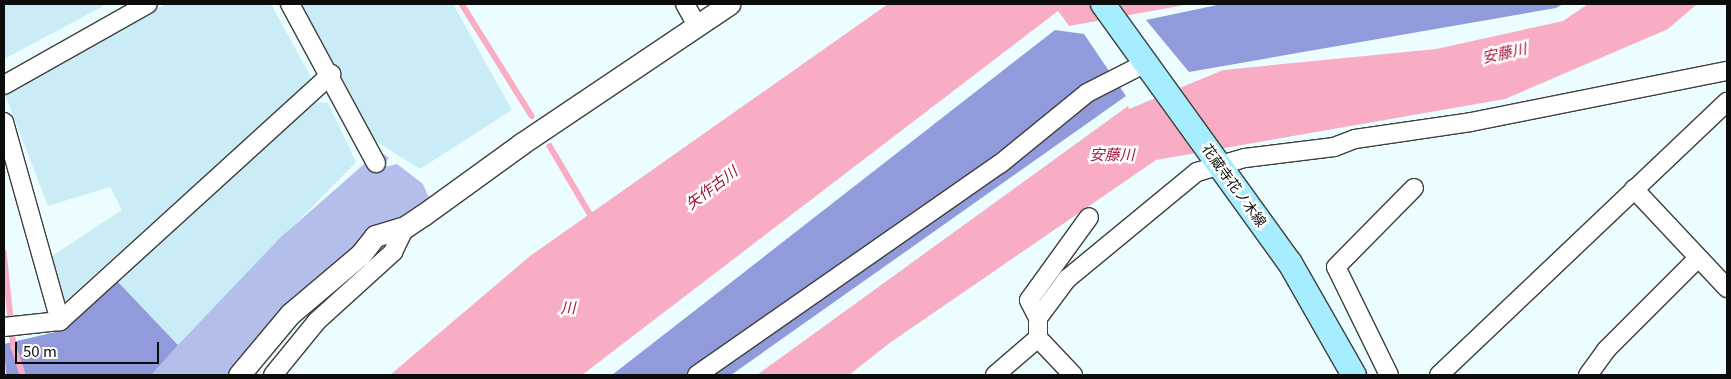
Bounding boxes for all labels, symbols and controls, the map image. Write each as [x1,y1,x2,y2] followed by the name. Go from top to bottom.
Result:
[1480,39,1528,65] water label: 安藤川
[1199,140,1271,230] street label: 花蔵寺花ノ木線
[1090,145,1134,163] water label: 安藤川
[682,162,740,212] water label: 矢作古川
[561,298,575,316] water label: 川
[18,332,161,364] scale bar
[23,340,57,361] text: 50 m

